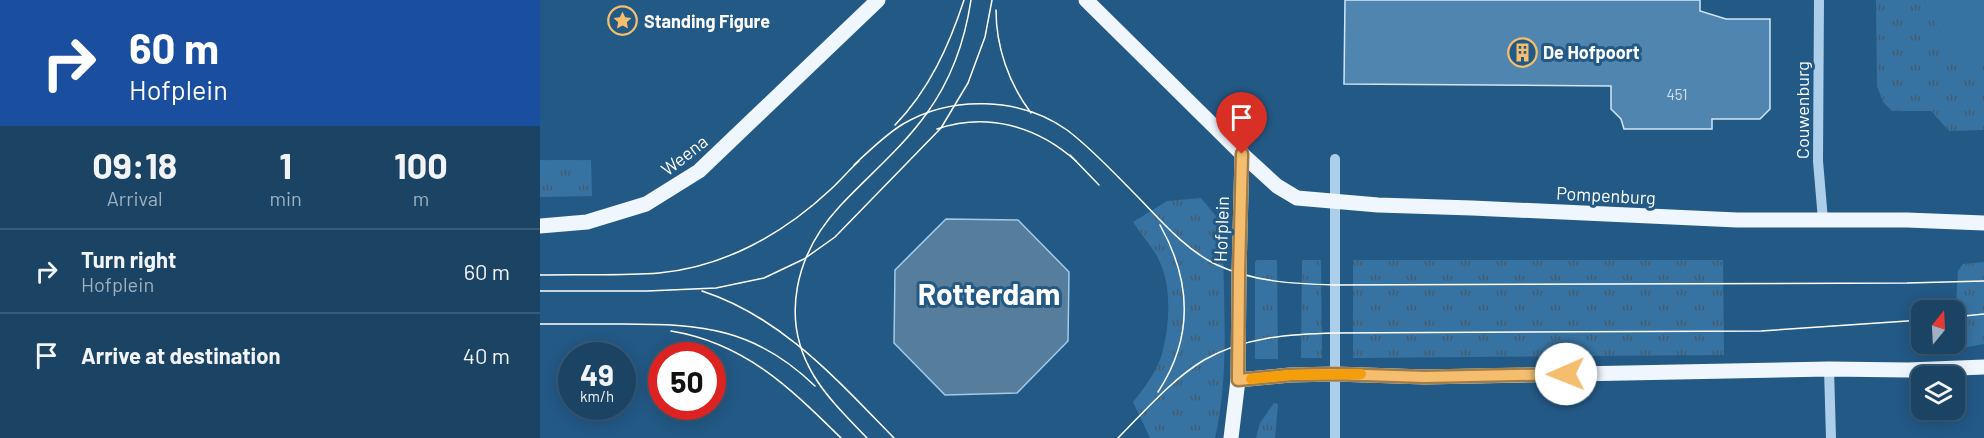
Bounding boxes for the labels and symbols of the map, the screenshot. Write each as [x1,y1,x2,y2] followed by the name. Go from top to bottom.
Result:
[607,5,639,37] place icon: Standing Figure
[644,10,770,32] place label: Standing Figure
[1506,36,1538,68] building icon: De Hofpoort
[1543,41,1640,63] place label: De Hofpoort
[1791,61,1813,159] street label: Couwenburg
[1667,85,1687,103] house number: 451
[1216,92,1267,154] pin
[656,130,712,180] street label: Weena
[1556,181,1656,209] street label: Pompenburg
[1209,196,1233,262] street label: Hofplein
[918,275,1060,311] district label: Rotterdam
[1911,300,1965,354] north arrow
[648,342,726,420] speed limit sign: 50
[1534,342,1598,406] position arrow

